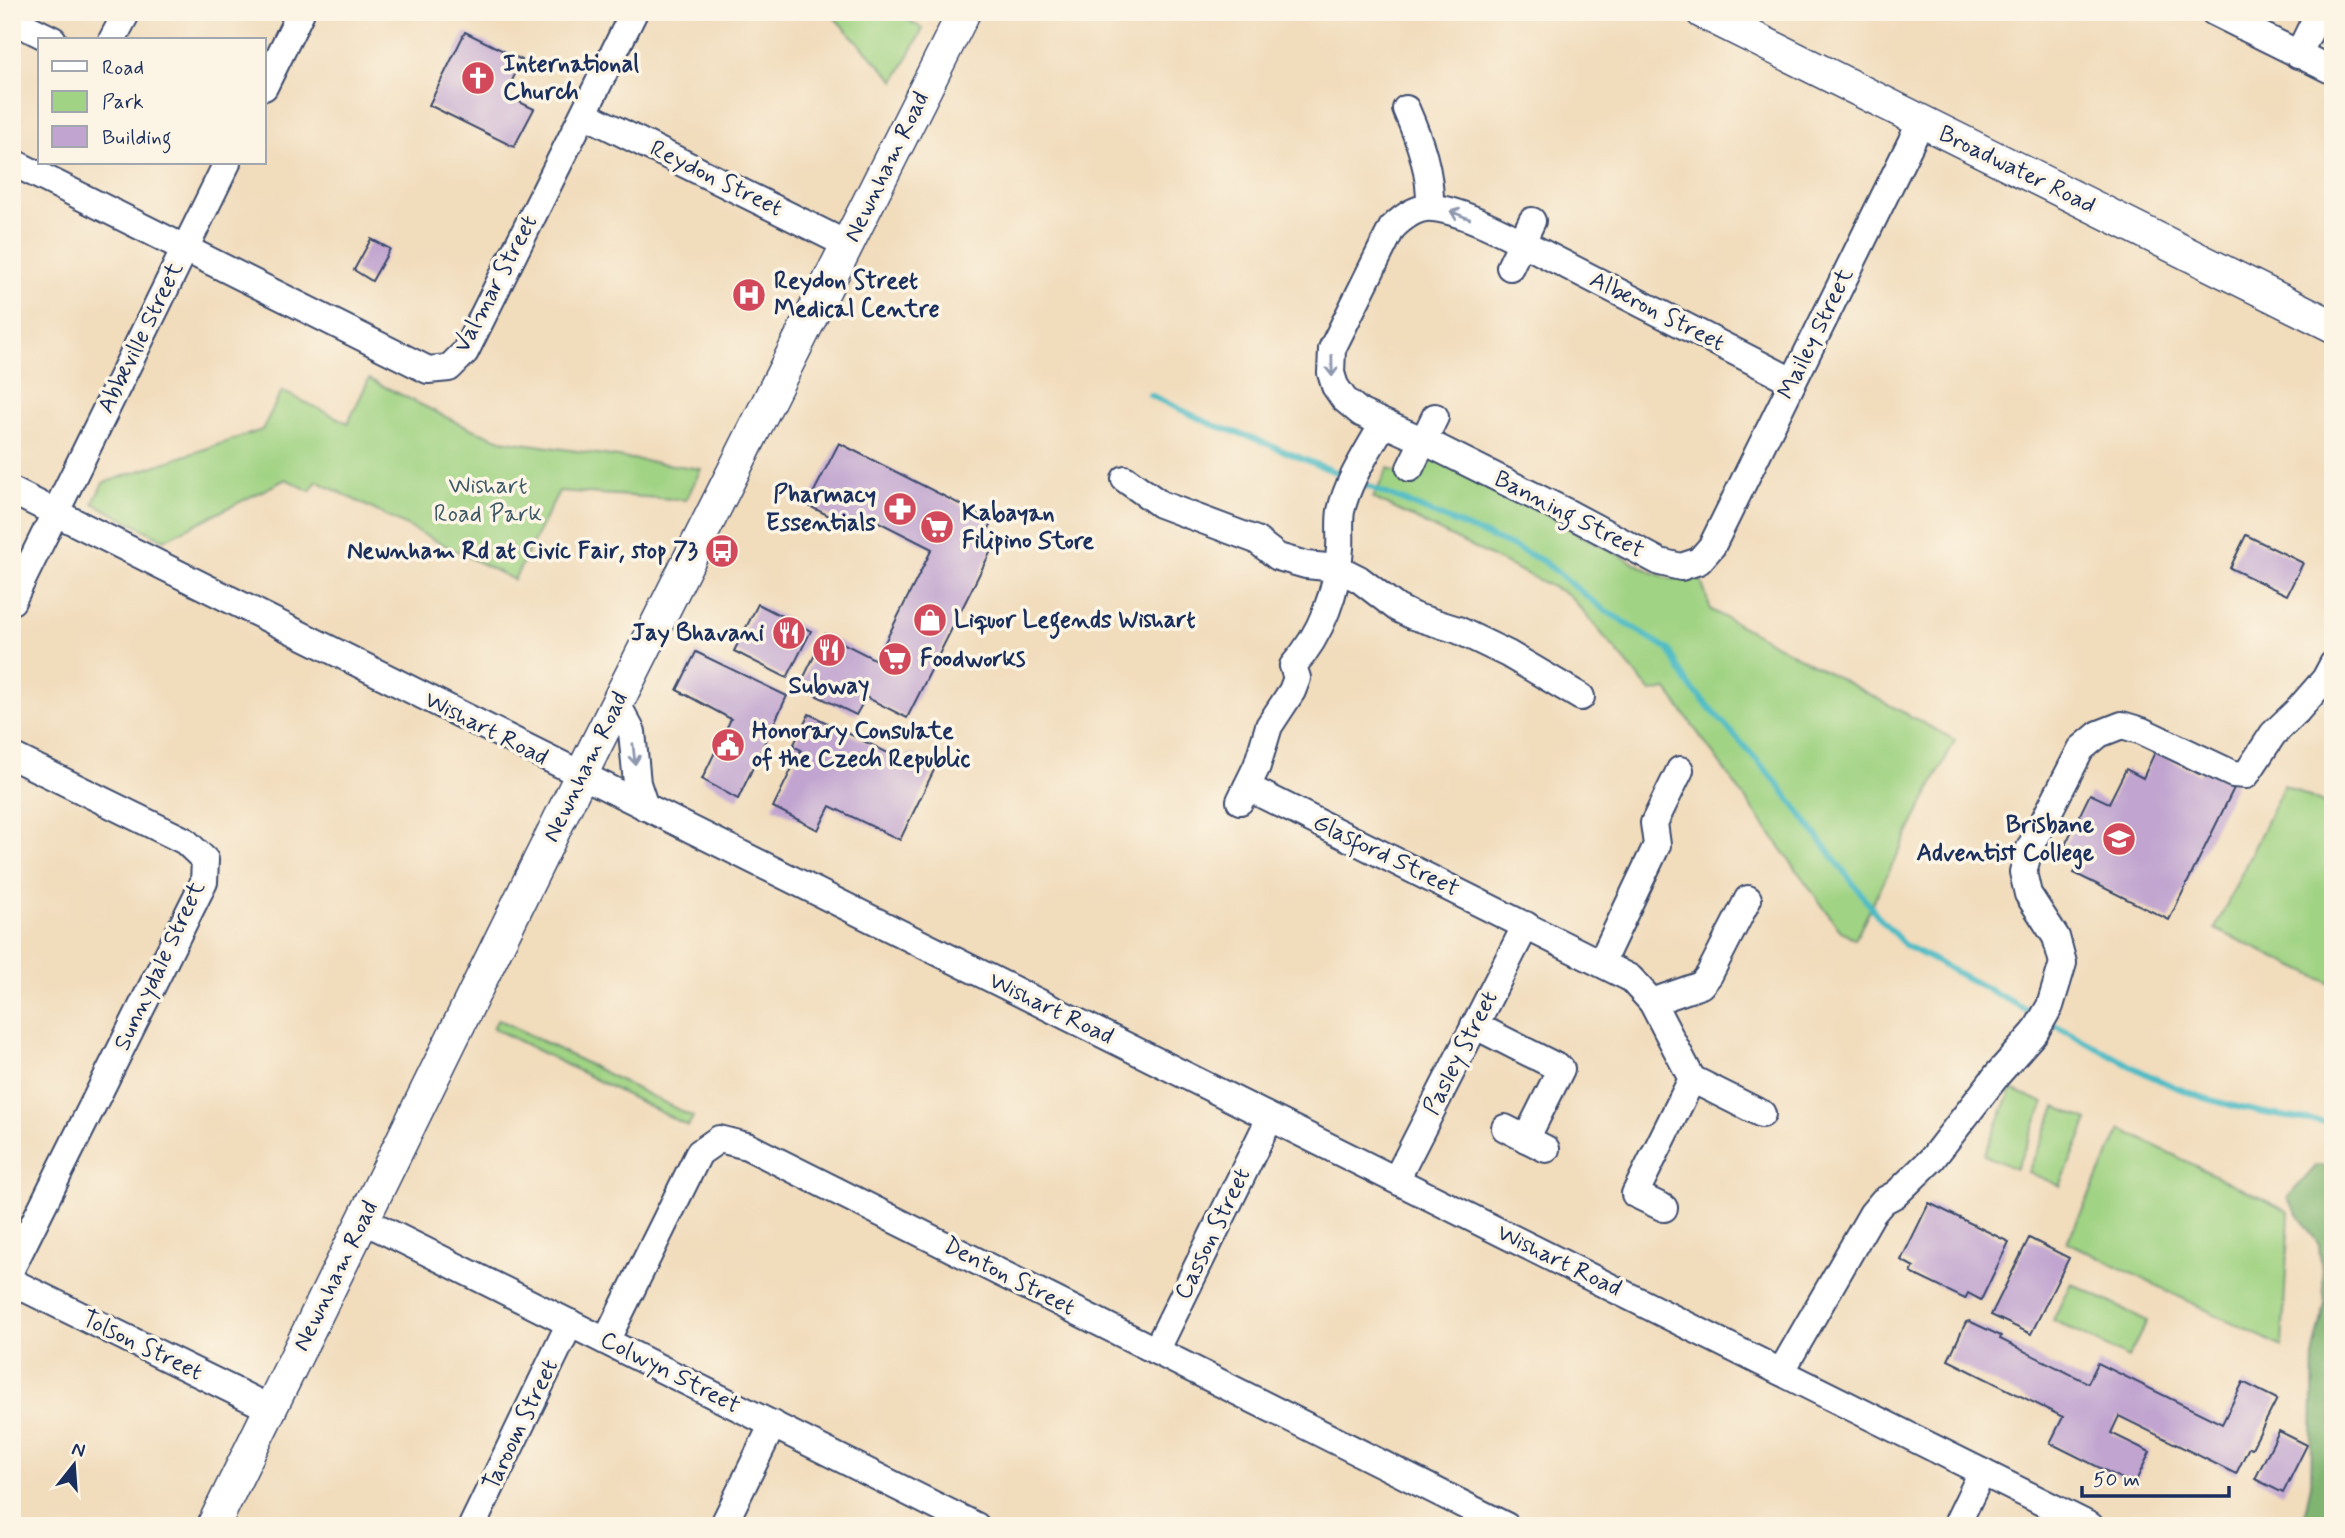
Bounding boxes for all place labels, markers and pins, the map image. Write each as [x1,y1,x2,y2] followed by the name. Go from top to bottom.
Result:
[503,49,639,108] place label: International Church
[459,59,497,97] church icon: International Church
[774,266,940,325] place label: Reydon Street Medical Centre
[730,276,768,314] hospital icon: Reydon Street Medical Centre
[766,480,876,539] place label: Pharmacy Essentials
[881,490,919,528] pharmacy icon: Pharmacy Essentials
[962,498,1094,557] place label: Kabayan Filipino Store
[918,508,956,546] supermarket icon: Kabayan Filipino Store
[703,532,741,570] bus stop icon: Newnham Rd at Civic Fair, stop 73
[347,536,698,567] place label: Newnham Rd at Civic Fair, stop 73
[911,601,949,639] shop icon: Liquor Legends Wishart
[954,605,1195,639] place label: Liquor Legends Wishart
[770,614,808,652] restaurant icon: Jay Bhavani
[631,618,764,649] place label: Jay Bhavani
[810,631,848,669] restaurant icon: Subway
[876,640,914,678] supermarket icon: Foodworks
[920,644,1026,675] place label: Foodworks
[789,671,869,702] place label: Subway
[752,716,971,775] place label: Honorary Consulate of the Czech Republic
[709,726,747,764] public building icon: Honorary Consulate of the Czech Republic
[1916,810,2095,870] place label: Brisbane Adventist College
[2100,820,2138,858] school or university icon: Brisbane Adventist College

